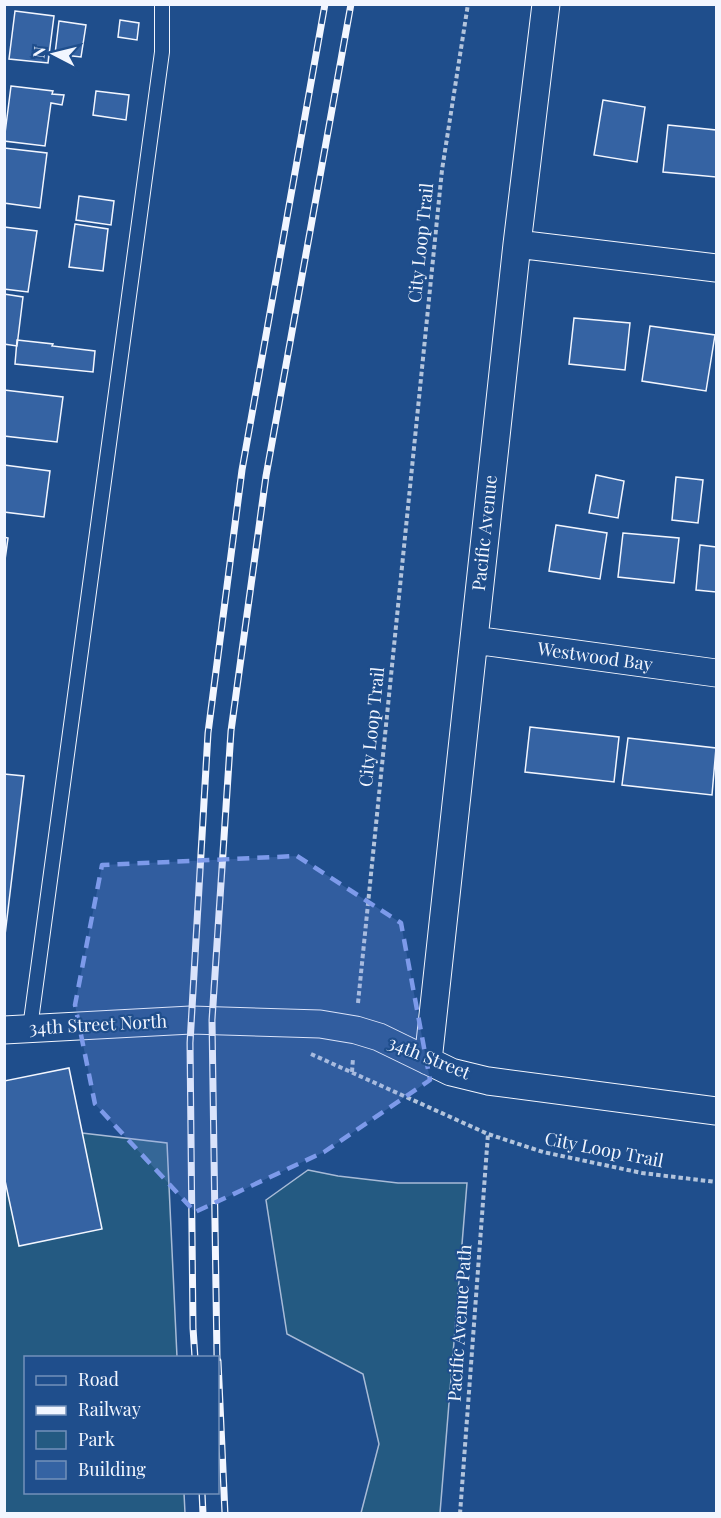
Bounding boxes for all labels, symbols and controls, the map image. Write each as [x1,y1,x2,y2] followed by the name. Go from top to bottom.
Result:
[24,24,84,84] north arrow
[27,45,50,59] text: N
[402,182,438,304] street label: City Loop Trail
[466,474,502,592] street label: Pacific Avenue
[535,636,654,676] street label: Westwood Bay
[353,666,389,788] street label: City Loop Trail
[28,1008,168,1040] street label: 34th Street North
[385,1030,475,1085] street label: 34th Street
[543,1126,666,1172] street label: City Loop Trail
[442,1243,476,1402] street label: Pacific Avenue Path
[24,1356,219,1494] legend
[78,1367,119,1391] text: Road
[78,1397,141,1421] text: Railway
[78,1427,115,1451] text: Park
[78,1457,146,1481] text: Building

